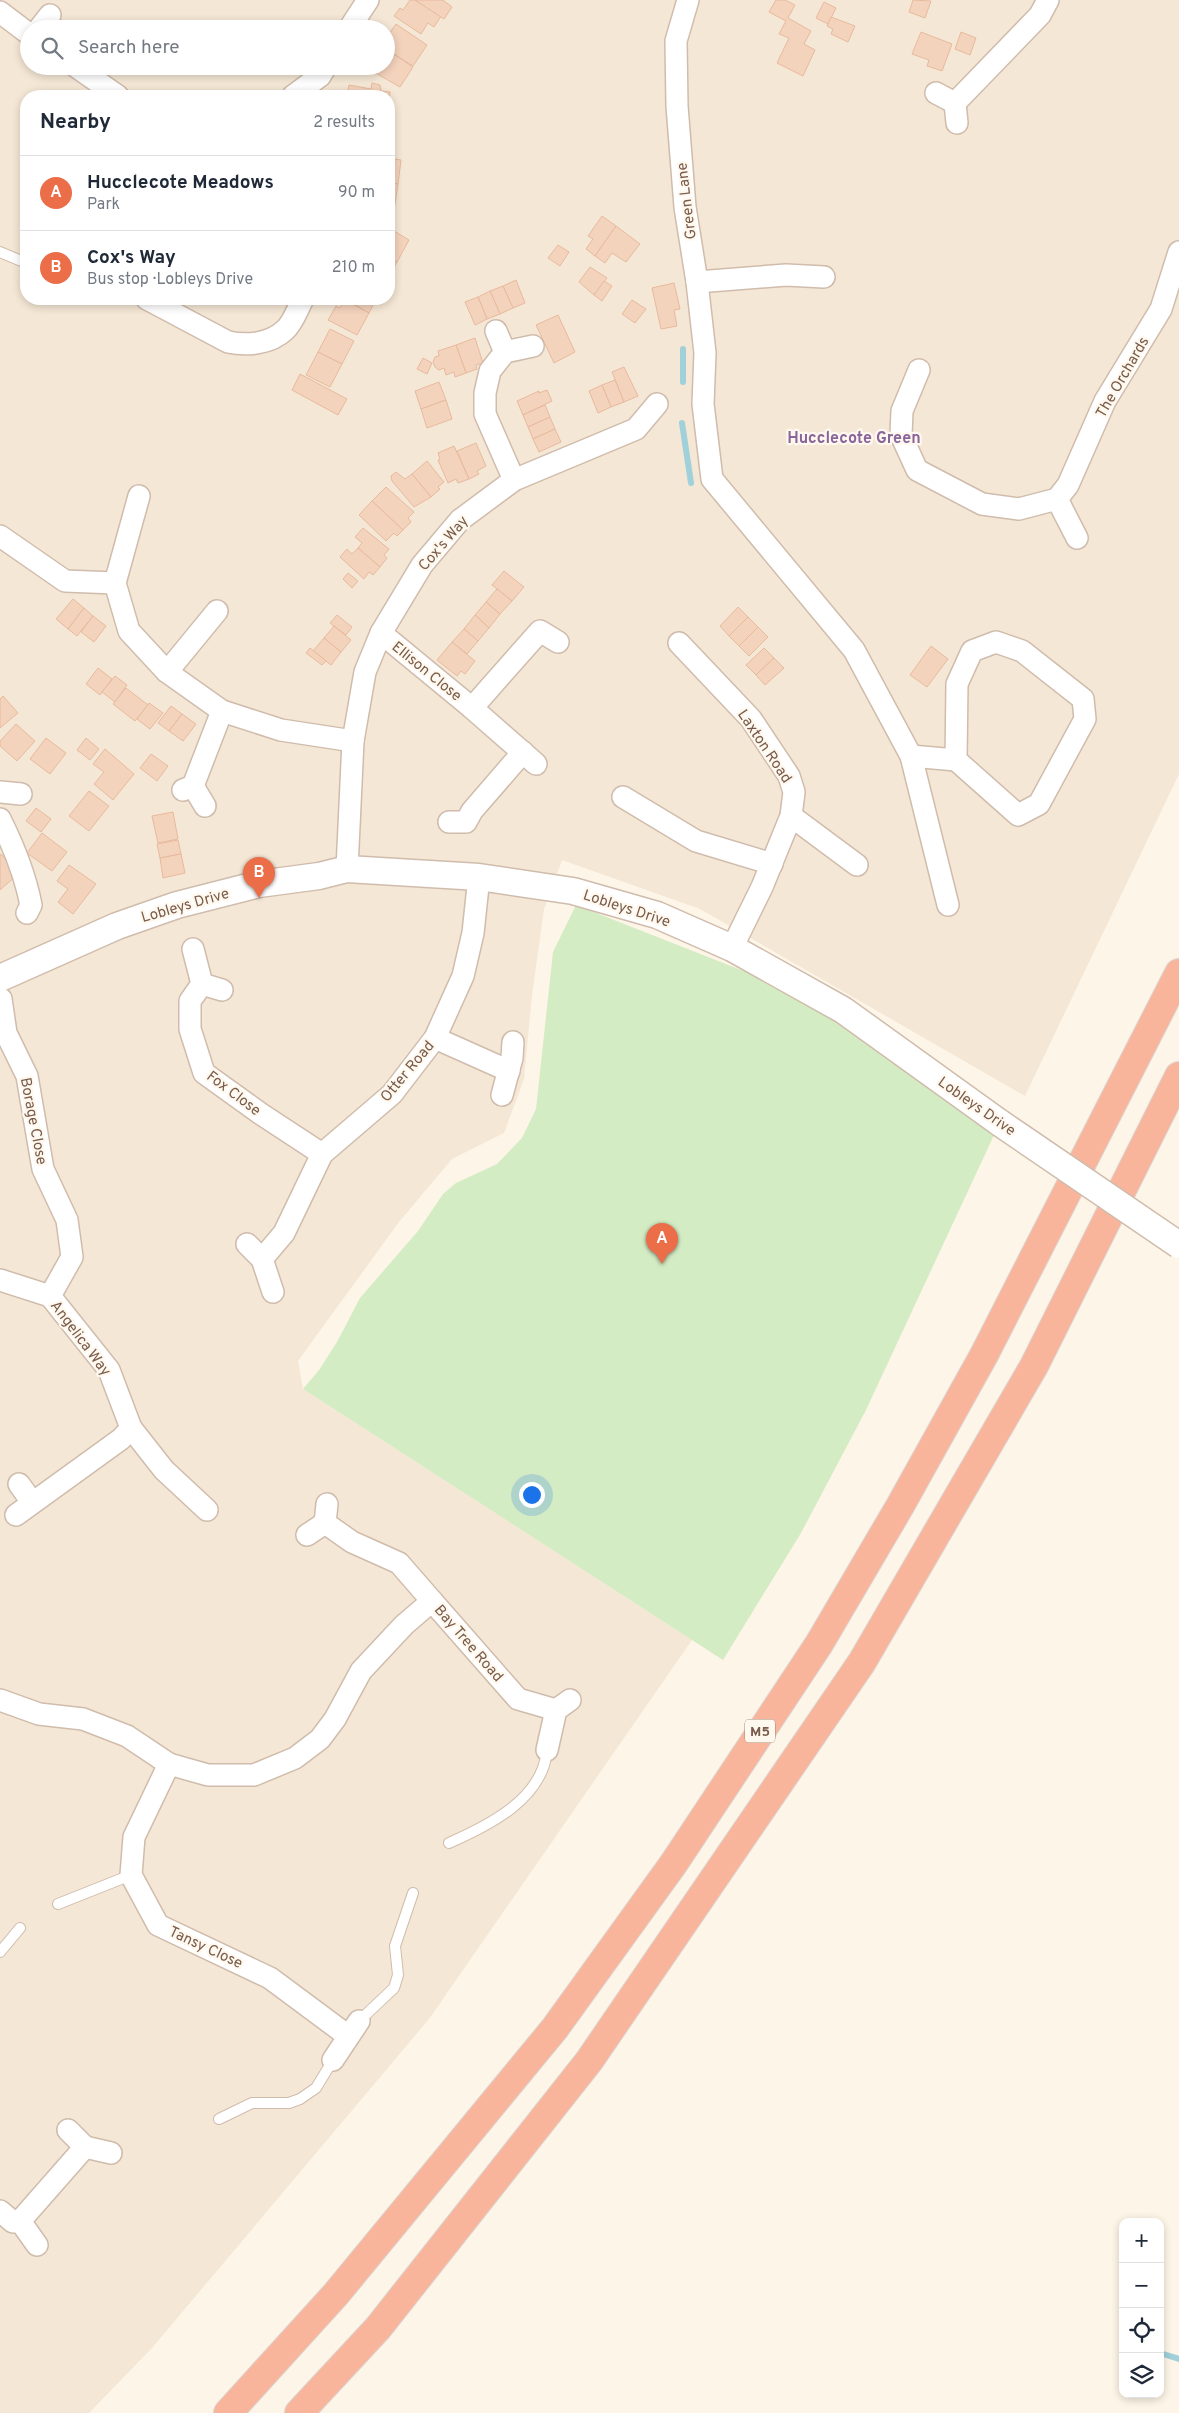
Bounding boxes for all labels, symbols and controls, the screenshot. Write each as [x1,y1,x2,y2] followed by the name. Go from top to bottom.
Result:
[20,20,395,75] search box
[38,34,66,62] icon: search
[78,36,180,60] text: Search here
[40,109,111,136] text: Nearby
[313,113,375,133] text: 2 results
[673,161,702,240] street label: Green Lane
[87,171,274,195] text: Hucclecote Meadows
[50,183,62,203] text: A
[338,183,375,203] text: 90 m
[87,195,120,215] text: Park
[87,246,176,270] text: Cox's Way
[50,258,62,278] text: B
[332,258,375,278] text: 210 m
[87,270,253,290] text: Bus stop · Lobleys Drive
[1092,334,1154,422] street label: The Orchards
[787,429,921,449] district label: Hucclecote Green
[415,512,473,576] street label: Cox's Way
[387,638,465,706] street label: Ellison Close
[732,706,795,787] street label: Laxton Road
[243,857,275,898] pin: B
[139,885,232,928] street label: Lobleys Drive
[581,886,673,932] street label: Lobleys Drive
[377,1037,439,1107] street label: Otter Road
[202,1068,264,1121] street label: Fox Close
[934,1073,1019,1141] street label: Lobleys Drive
[15,1076,50,1167] street label: Borage Close
[646,1223,678,1264] pin: A
[45,1297,114,1380] street label: Angelica Way
[519,1482,545,1508] your location
[429,1601,507,1687] street label: Bay Tree Road
[745,1720,775,1742] road number: M5
[165,1923,245,1974] street label: Tansy Close
[1119,2218,1164,2398] map controls
[1119,2218,1164,2263] button: +
[1119,2263,1164,2308] button: −
[1119,2308,1164,2353] button: locate
[1119,2353,1164,2398] button: layers

